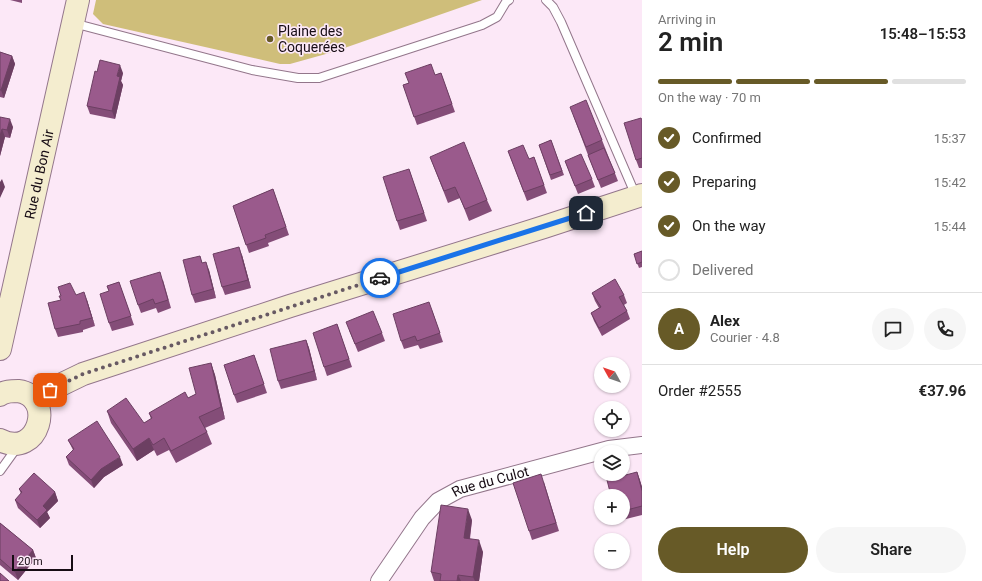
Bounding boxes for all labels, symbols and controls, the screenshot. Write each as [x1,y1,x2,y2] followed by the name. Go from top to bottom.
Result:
[658,12,716,27] text: Arriving in
[278,23,345,55] place label: Plaine des Coquerées
[880,25,966,43] text: 15:48–15:53
[658,27,723,57] text: 2 min
[265,34,275,44] marker: Plaine des Coquerées
[658,90,761,105] text: On the way · 70 m
[658,127,680,149] icon: check
[21,128,57,221] street label: Rue du Bon Air
[692,129,762,147] text: Confirmed
[934,131,966,146] text: 15:37
[658,171,680,193] icon: check
[692,173,756,191] text: Preparing
[934,175,966,190] text: 15:42
[569,196,603,230] pin
[575,202,597,224] icon: home
[658,215,680,237] icon: check
[692,217,766,235] text: On the way
[934,219,966,234] text: 15:44
[360,258,400,298] courier
[692,261,754,279] text: Delivered
[369,267,391,289] icon: car
[872,308,914,350] button: chat
[924,308,966,350] button: phone
[710,312,740,330] text: Alex
[674,320,684,338] text: A
[710,330,780,345] text: Courier · 4.8
[594,357,630,393] north arrow
[594,357,630,569] map controls
[33,373,67,407] pin
[39,379,61,401] icon: bag
[658,382,741,400] text: Order #2555
[919,382,966,400] text: €37.96
[594,401,630,437] button: locate
[594,445,630,481] button: layers
[449,463,531,500] street label: Rue du Culot
[594,489,630,525] button: +
[658,527,808,573] button: Help
[816,527,966,573] button: Share
[594,533,630,569] button: −
[12,553,73,572] scale bar
[18,555,43,568] text: 20 m

